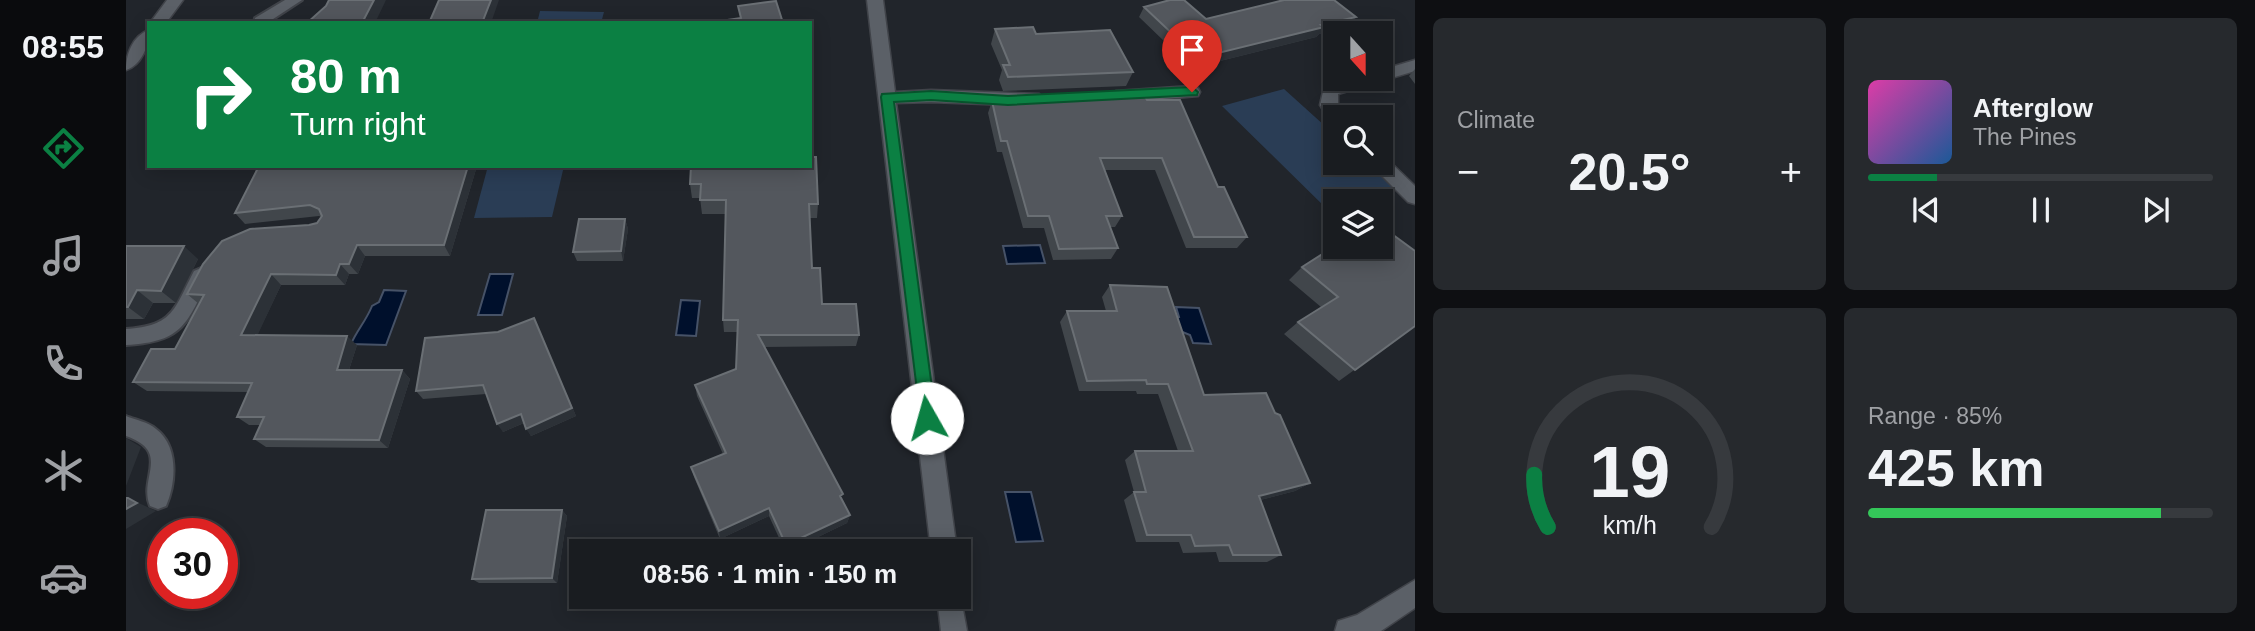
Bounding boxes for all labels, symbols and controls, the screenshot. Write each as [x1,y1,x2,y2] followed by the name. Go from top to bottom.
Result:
[1162,20,1222,92] pin
[1323,21,1393,91] north arrow
[1323,21,1393,259] map controls
[22,29,104,65] text: 08:55
[1173,31,1211,69] icon: arrive
[175,49,266,140] icon: right
[290,49,402,103] text: 80 m
[1973,93,2093,123] text: Afterglow
[1323,105,1393,175] button: search
[290,106,426,142] text: Turn right
[1457,107,1535,133] text: Climate
[39,124,88,173] icon: directions
[1973,124,2077,150] text: The Pines
[1568,143,1691,201] text: 20.5°
[1457,151,1479,193] text: −
[1780,151,1802,193] text: +
[1323,189,1393,259] button: layers
[1907,191,1945,229] icon: previous
[2022,191,2060,229] icon: pause
[2137,191,2175,229] icon: next
[39,231,88,280] icon: music
[39,339,88,388] icon: phone
[890,381,964,455] position arrow
[1868,403,2002,429] text: Range · 85%
[1589,431,1670,512] text: 19
[1868,439,2044,497] text: 425 km
[39,446,88,495] icon: climate
[1602,510,1657,538] text: km/h
[147,518,238,609] speed limit sign: 30
[39,553,88,602] icon: car
[643,559,897,589] text: 08:56 · 1 min · 150 m

